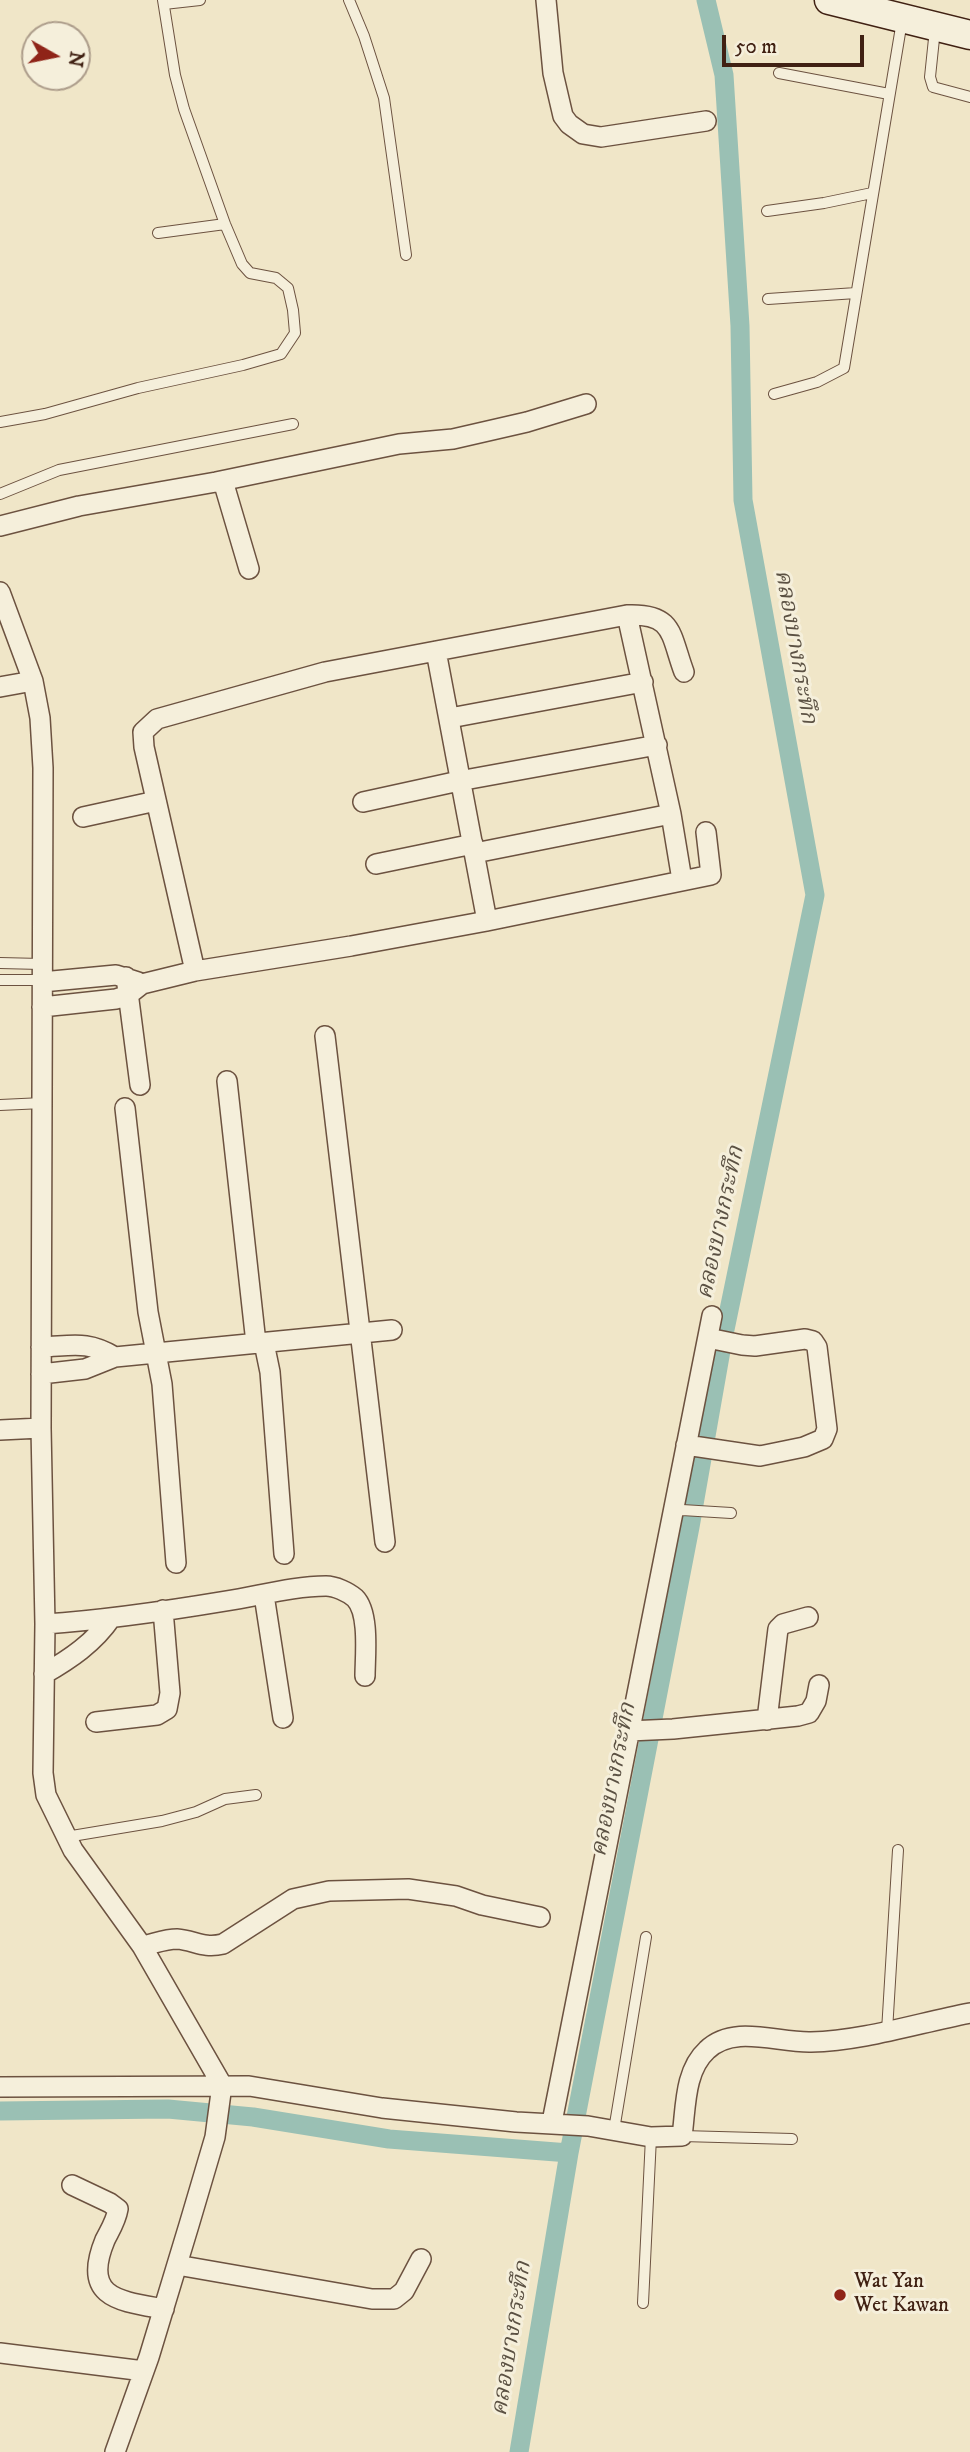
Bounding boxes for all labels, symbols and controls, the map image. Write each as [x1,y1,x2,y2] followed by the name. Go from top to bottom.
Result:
[21,21,91,91] north arrow
[725,21,867,65] scale bar
[735,34,777,60] text: 50 m
[63,50,88,69] text: N
[767,568,821,726] water label: คลองบางกระทึก
[692,1144,752,1302] water label: คลองบางกระทึก
[587,1701,643,1859] water label: คลองบางกระทึก
[487,2260,539,2418] water label: คลองบางกระทึก
[854,2270,949,2320] place label: Wat Yan Wet Kawan
[832,2287,848,2303] marker: Wat Yan Wet Kawan

